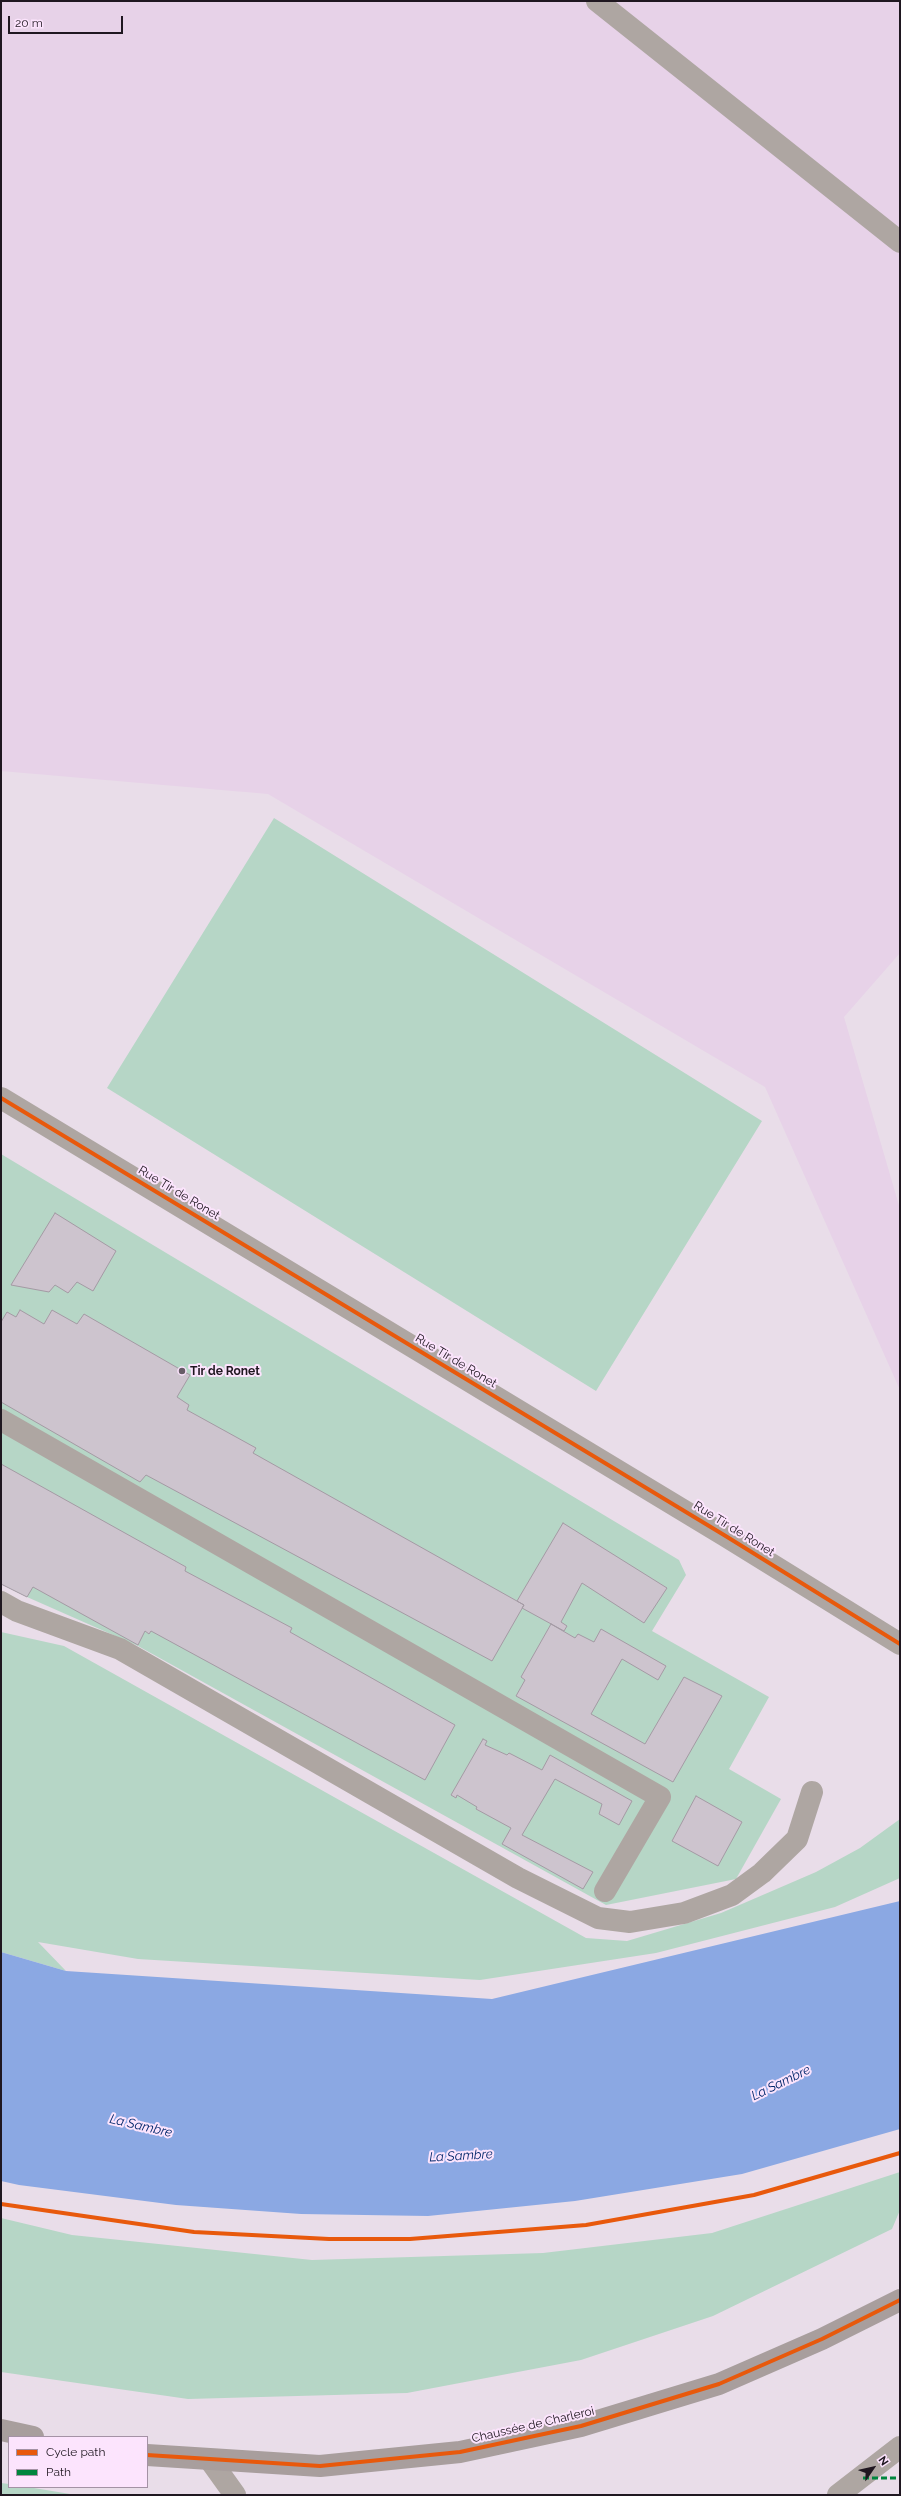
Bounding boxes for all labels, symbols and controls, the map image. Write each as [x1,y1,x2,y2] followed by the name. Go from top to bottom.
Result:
[10,8,125,34] scale bar
[15,16,43,30] text: 20 m
[136,1163,222,1223] street label: Rue Tir de Ronet
[413,1331,499,1391] street label: Rue Tir de Ronet
[190,1364,260,1378] place label: Tir de Ronet
[177,1366,187,1376] marker: Tir de Ronet
[691,1498,777,1560] street label: Rue Tir de Ronet
[749,2062,813,2104] water label: La Sambre
[108,2111,174,2141] water label: La Sambre
[429,2147,493,2165] water label: La Sambre
[470,2404,596,2446] street label: Chaussée de Charleroi
[8,2436,148,2488] legend
[46,2445,105,2459] text: Cycle path
[853,2448,893,2488] north arrow
[876,2454,891,2468] text: N
[46,2465,71,2479] text: Path

